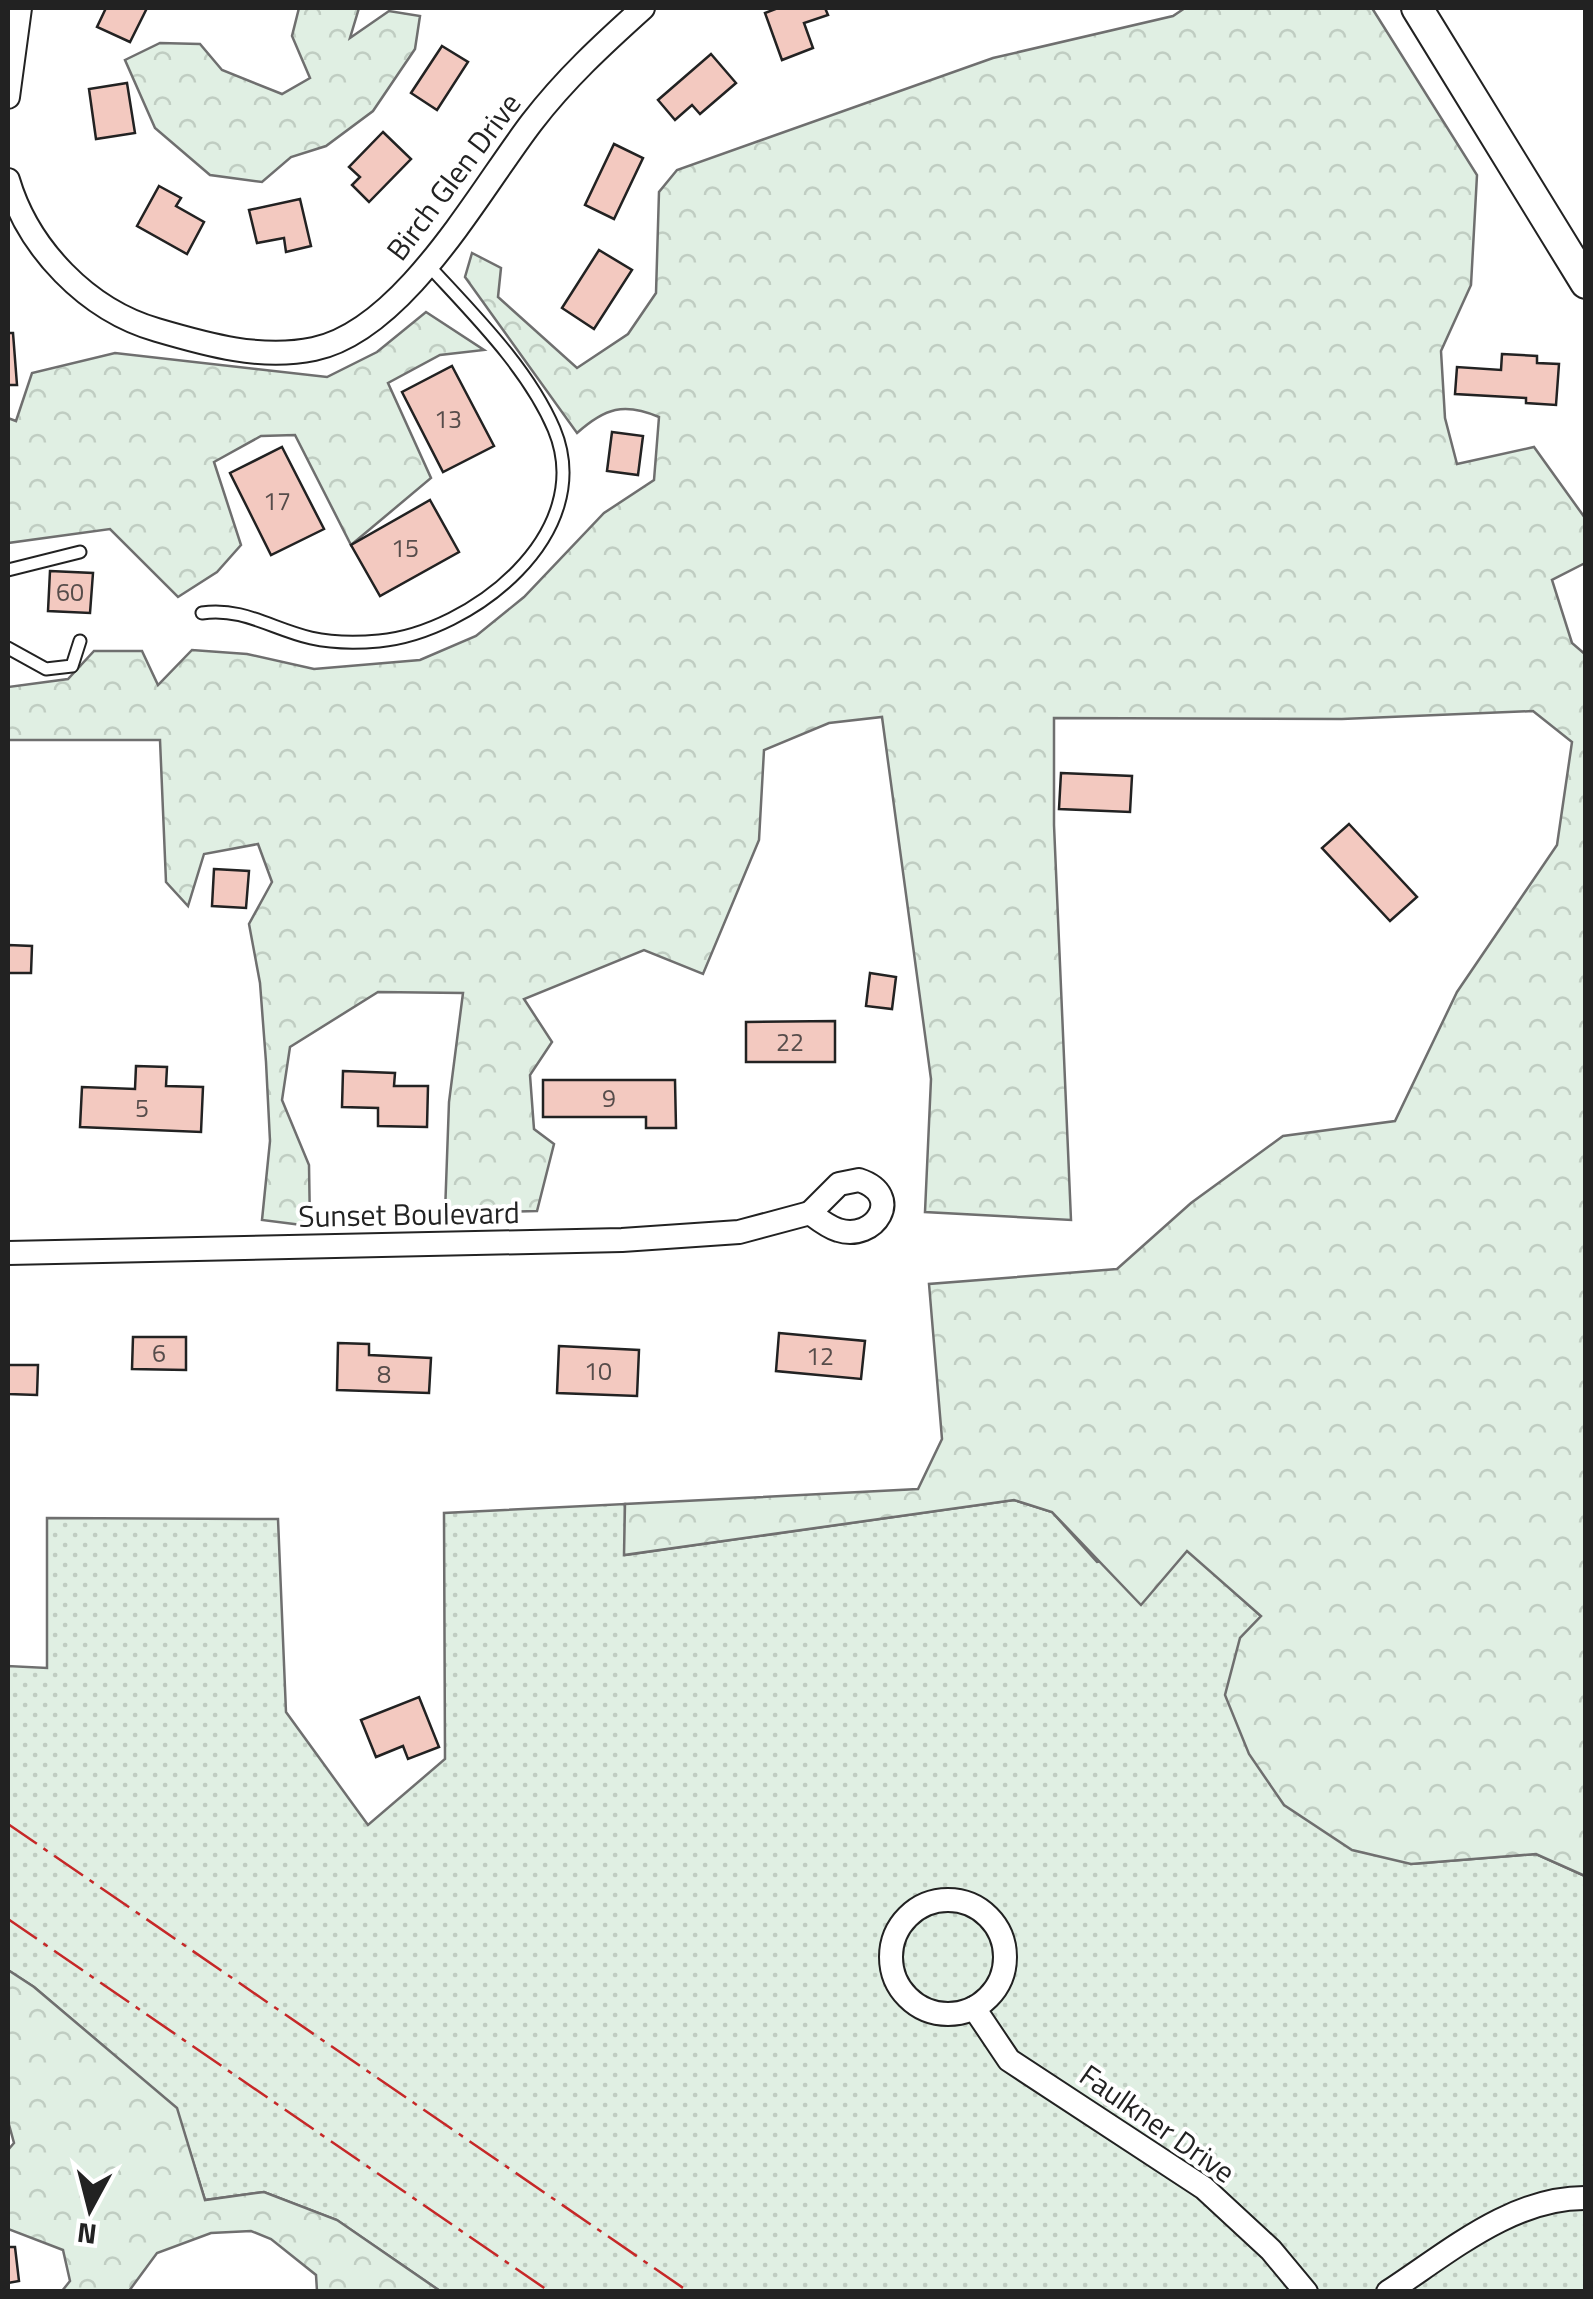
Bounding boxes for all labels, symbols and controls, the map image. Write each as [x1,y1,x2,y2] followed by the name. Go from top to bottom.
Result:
[375,83,532,270] street label: Birch Glen Drive
[434,400,462,438] house number: 13
[263,482,291,520] house number: 17
[391,529,419,567] house number: 15
[56,573,84,611] house number: 60
[776,1023,804,1061] house number: 22
[602,1079,616,1117] house number: 9
[135,1089,149,1127] house number: 5
[298,1189,520,1239] street label: Sunset Boulevard
[152,1334,166,1372] house number: 6
[806,1337,834,1375] house number: 12
[584,1352,612,1390] house number: 10
[377,1355,391,1393] house number: 8
[1070,2052,1245,2194] street label: Faulkner Drive
[40,2159,140,2259] north arrow
[75,2212,99,2257] text: N

